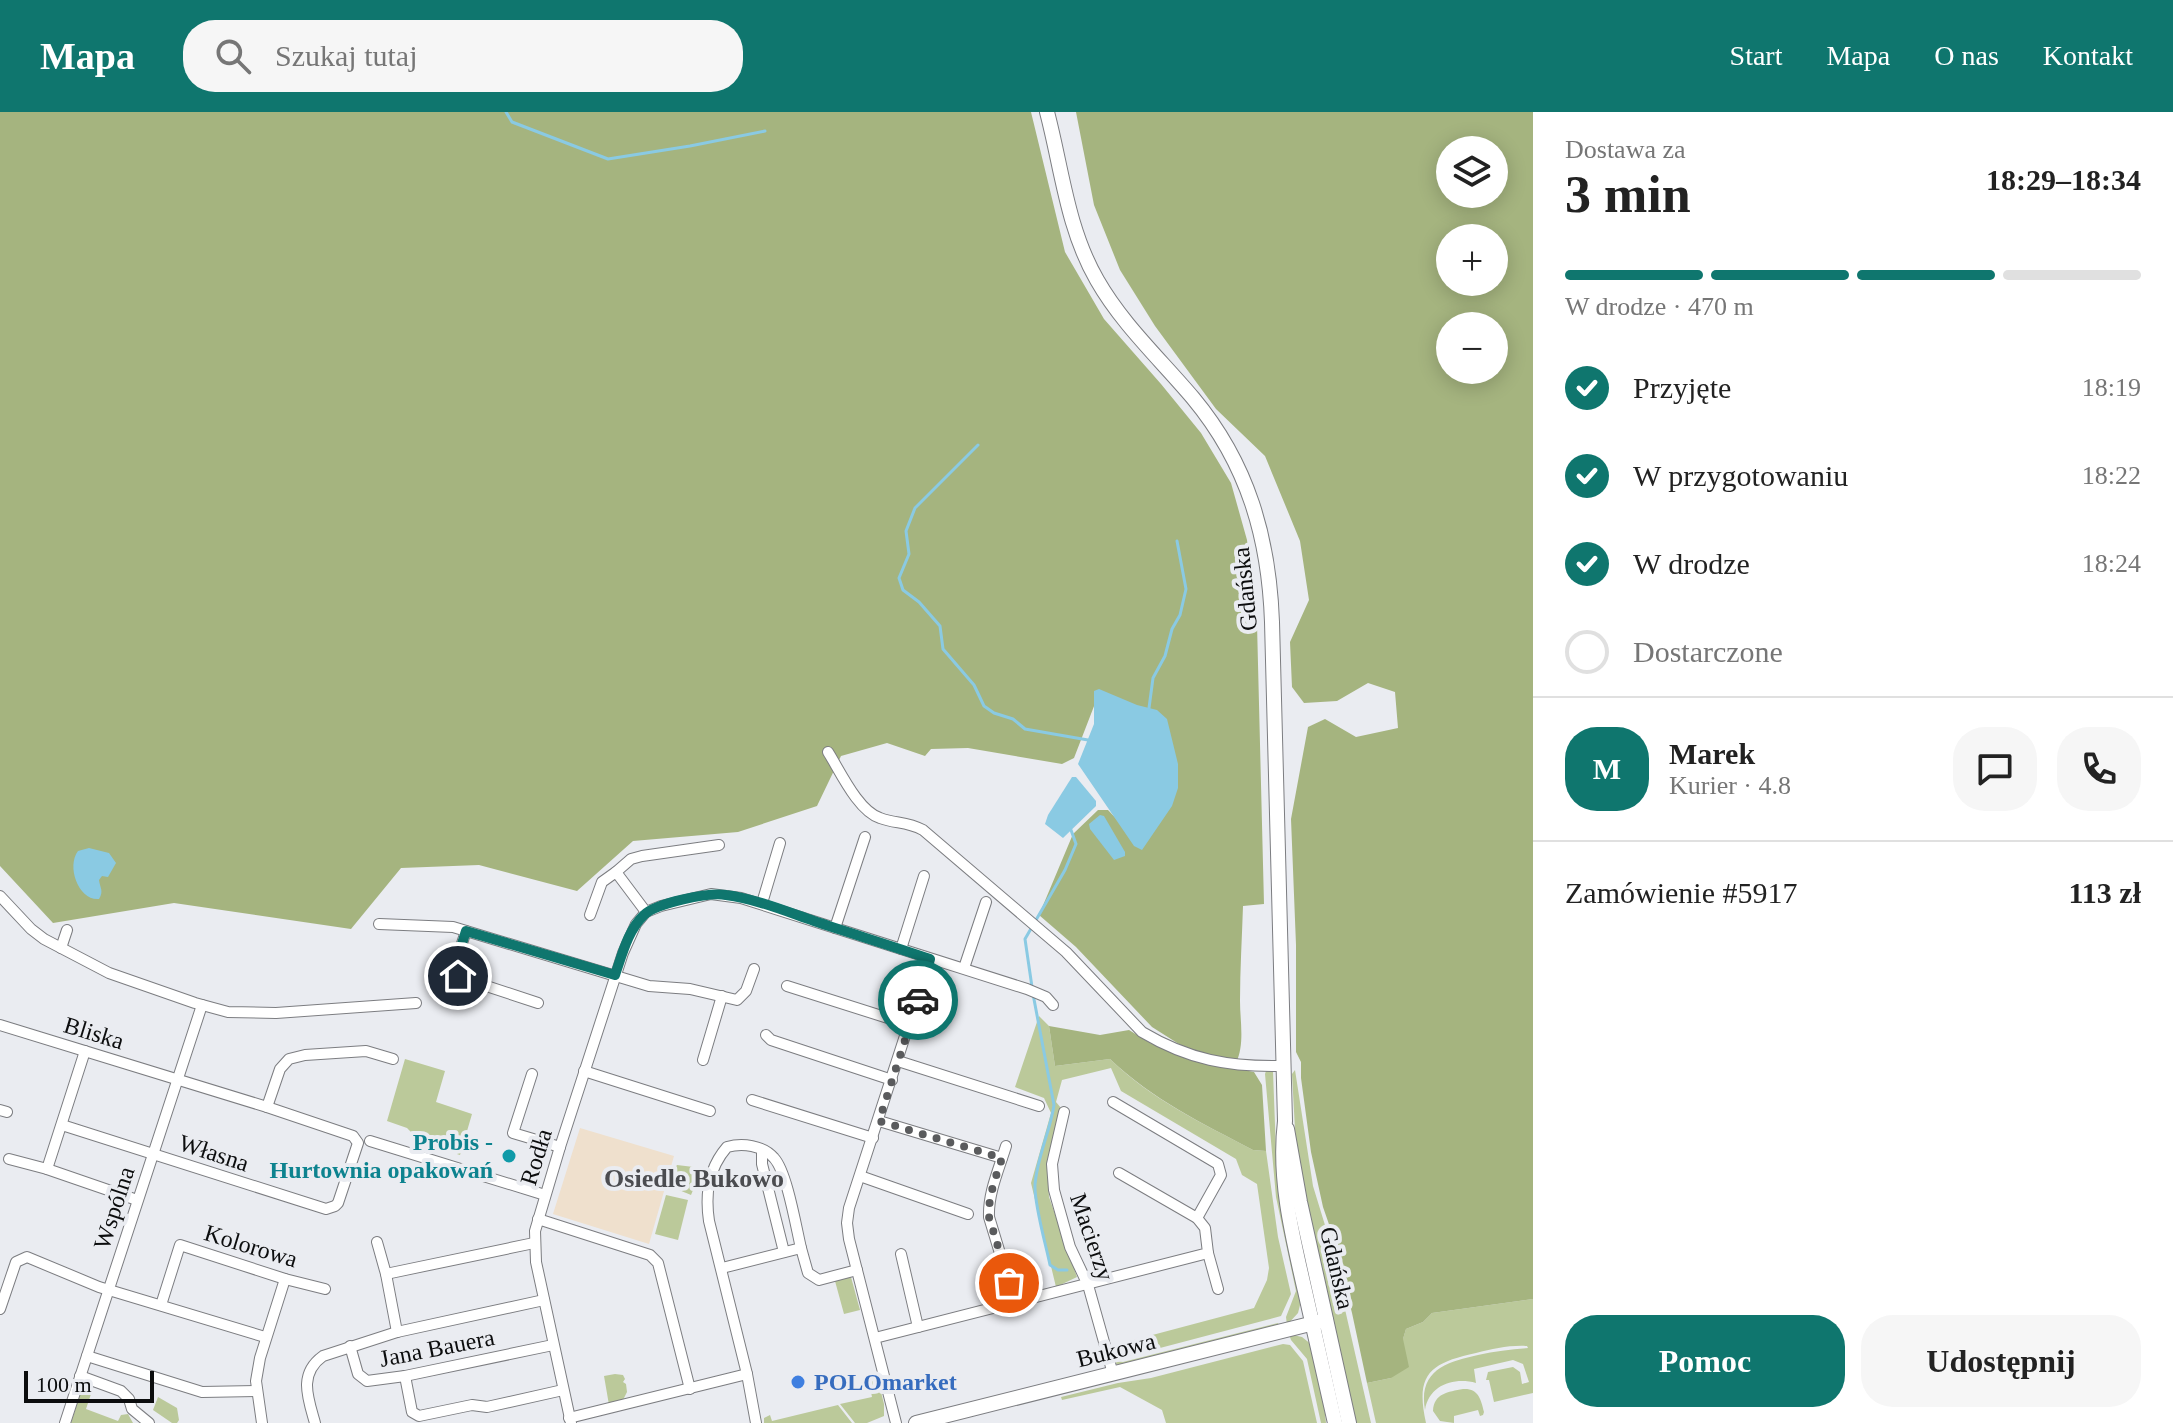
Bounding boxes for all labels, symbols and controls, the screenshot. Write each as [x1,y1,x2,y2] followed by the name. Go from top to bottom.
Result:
[183,20,743,92] search box
[211,34,255,78] icon: search
[40,35,135,77] text: Mapa
[275,39,417,72] text: Szukaj tutaj
[1730,40,1782,71] text: Start
[1826,40,1890,71] text: Mapa
[1934,40,1999,71] text: O nas
[2043,40,2133,71] text: Kontakt
[1565,135,1686,164] text: Dostawa za
[1436,136,1508,384] map controls
[1436,136,1508,208] button: layers
[1986,163,2141,196] text: 18:29–18:34
[1565,166,1691,223] text: 3 min
[1436,224,1508,296] button: +
[1565,292,1754,321] text: W drodze · 470 m
[1436,312,1508,384] button: −
[1565,366,1609,410] icon: check
[1633,371,1731,404] text: Przyjęte
[2082,373,2141,402] text: 18:19
[1565,454,1609,498] icon: check
[1633,459,1848,492] text: W przygotowaniu
[2082,461,2141,490] text: 18:22
[1565,542,1609,586] icon: check
[1228,546,1262,632] street label: Gdańska
[1633,547,1750,580] text: W drodze
[2082,549,2141,578] text: 18:24
[1633,635,1783,668] text: Dostarczone
[1953,727,2037,811] button: chat
[2057,727,2141,811] button: phone
[1669,737,1755,770] text: Marek
[1593,752,1621,785] text: M
[1669,771,1791,800] text: Kurier · 4.8
[1565,876,1797,909] text: Zamówienie #5917
[2069,876,2141,909] text: 113 zł
[424,942,492,1010] pin
[436,954,480,998] icon: home
[878,960,958,1040] courier
[896,978,940,1022] icon: car
[61,1012,127,1054] street label: Bliska
[515,1125,557,1188] street label: Rodła
[270,1129,493,1183] place label: Probis - Hurtownia opakowań
[176,1130,253,1177] street label: Własna
[500,1147,518,1165] marker: Probis - Hurtownia opakowań
[88,1163,140,1253] street label: Wspólna
[604,1164,784,1193] district label: Osiedle Bukowo
[1065,1190,1119,1284] street label: Macierzy
[201,1220,301,1273] street label: Kolorowa
[1315,1224,1359,1312] street label: Gdańska
[975,1249,1043,1317] pin
[987,1261,1031,1305] icon: bag
[1565,1315,1845,1407] button: Pomoc
[1861,1315,2141,1407] button: Udostępnij
[377,1324,497,1372] street label: Jana Bauera
[1074,1328,1158,1372] street label: Bukowa
[24,1367,154,1403] scale bar
[814,1369,957,1395] place label: POLOmarket
[36,1372,92,1397] text: 100 m
[789,1373,807,1391] marker: POLOmarket

